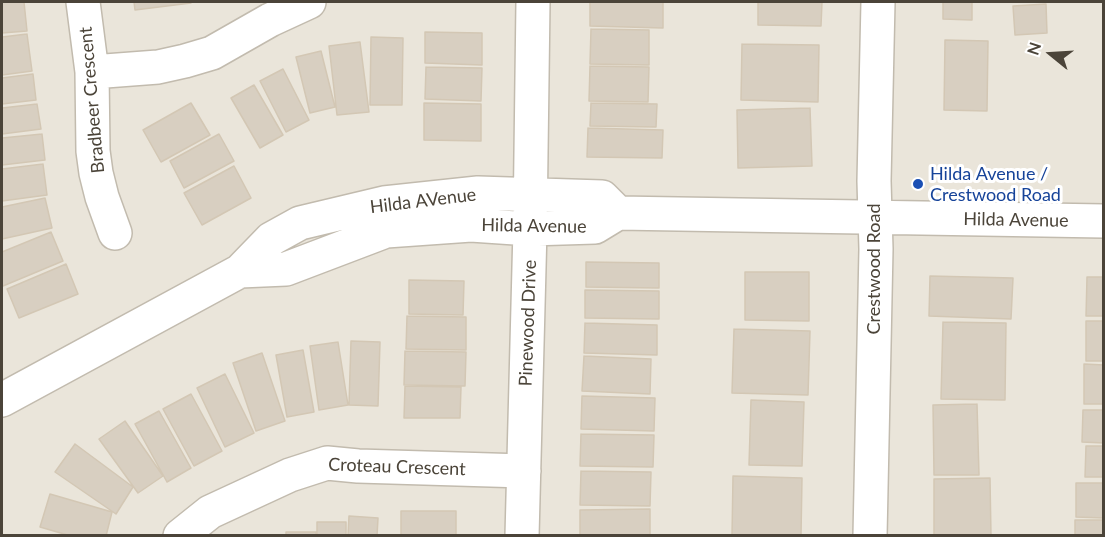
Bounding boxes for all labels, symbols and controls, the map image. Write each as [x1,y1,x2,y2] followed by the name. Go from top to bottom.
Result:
[1021,24,1081,84] north arrow
[75,26,109,174] street label: Bradbeer Crescent
[1022,39,1044,57] text: N
[930,163,1061,206] place label: Hilda Avenue / Crestwood Road
[911,177,925,191] marker: Hilda Avenue / Crestwood Road
[369,184,477,218] street label: Hilda AVenue
[863,204,885,334] street label: Crestwood Road
[963,208,1069,232] street label: Hilda Avenue
[481,214,587,238] street label: Hilda Avenue
[515,259,541,387] street label: Pinewood Drive
[328,454,466,480] street label: Croteau Crescent

